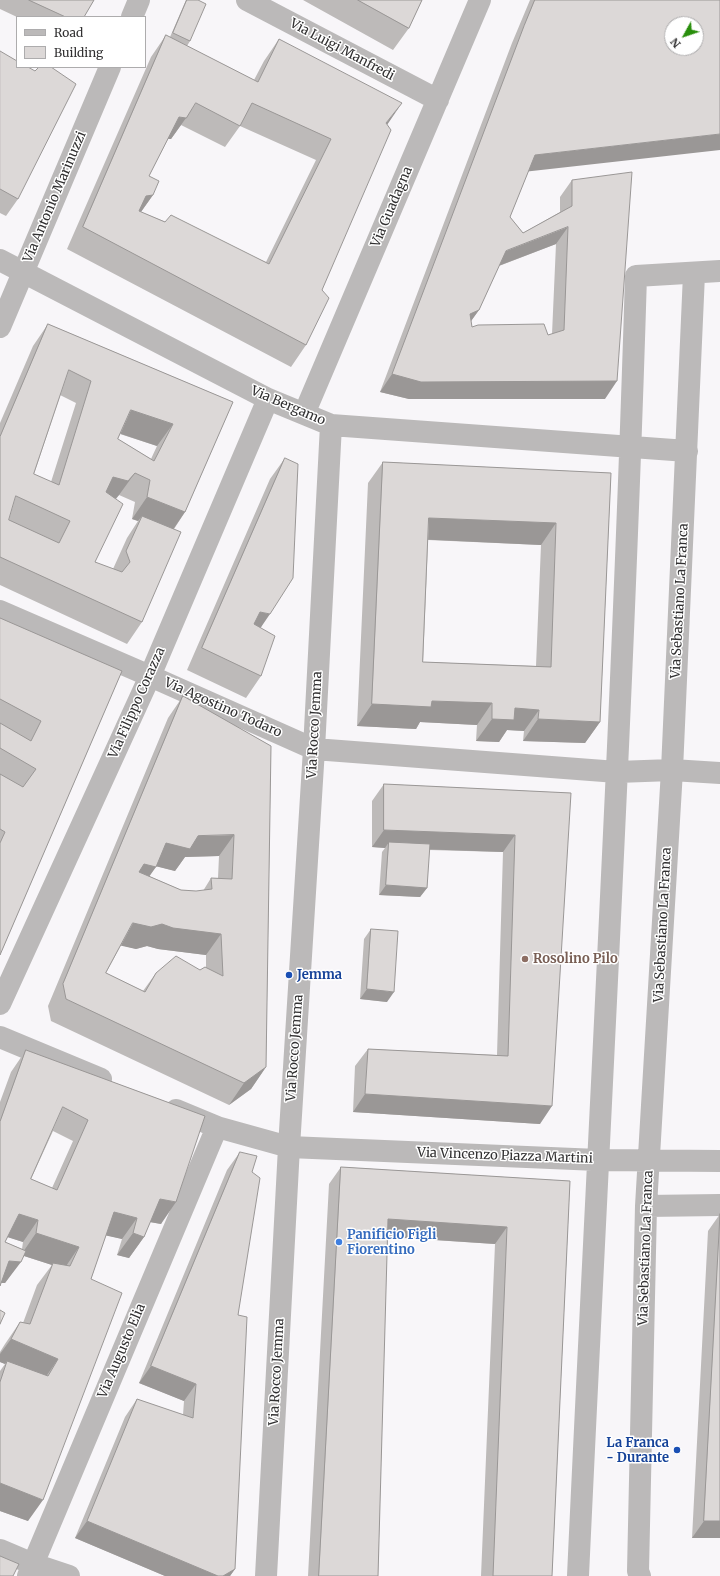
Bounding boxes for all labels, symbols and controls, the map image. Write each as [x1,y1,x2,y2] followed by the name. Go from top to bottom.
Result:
[16,16,146,68] legend
[287,16,397,84] street label: Via Luigi Manfredi
[664,16,704,56] north arrow
[54,25,83,40] text: Road
[667,35,684,51] text: N
[54,45,103,60] text: Building
[20,129,90,265] street label: Via Antonio Marinuzzi
[368,164,416,250] street label: Via Guadagna
[248,383,328,429] street label: Via Bergamo
[668,523,692,679] street label: Via Sebastiano La Franca
[106,645,168,761] street label: Via Filippo Corazza
[304,671,326,779] street label: Via Rocco Jemma
[162,675,284,741] street label: Via Agostino Todaro
[651,847,675,1003] street label: Via Sebastiano La Franca
[533,951,618,967] place label: Rosolino Pilo
[520,954,530,964] marker: Rosolino Pilo
[297,967,342,983] place label: Jemma
[284,970,294,980] marker: Jemma
[283,994,307,1102] street label: Via Rocco Jemma
[417,1145,593,1167] street label: Via Vincenzo Piazza Martini
[635,1170,657,1326] street label: Via Sebastiano La Franca
[347,1227,436,1258] place label: Panificio Figli Fiorentino
[334,1237,344,1247] marker: Panificio Figli Fiorentino
[95,1301,149,1401] street label: Via Augusto Elia
[266,1318,288,1426] street label: Via Rocco Jemma
[606,1435,669,1466] place label: La Franca - Durante
[672,1445,682,1455] marker: La Franca - Durante

